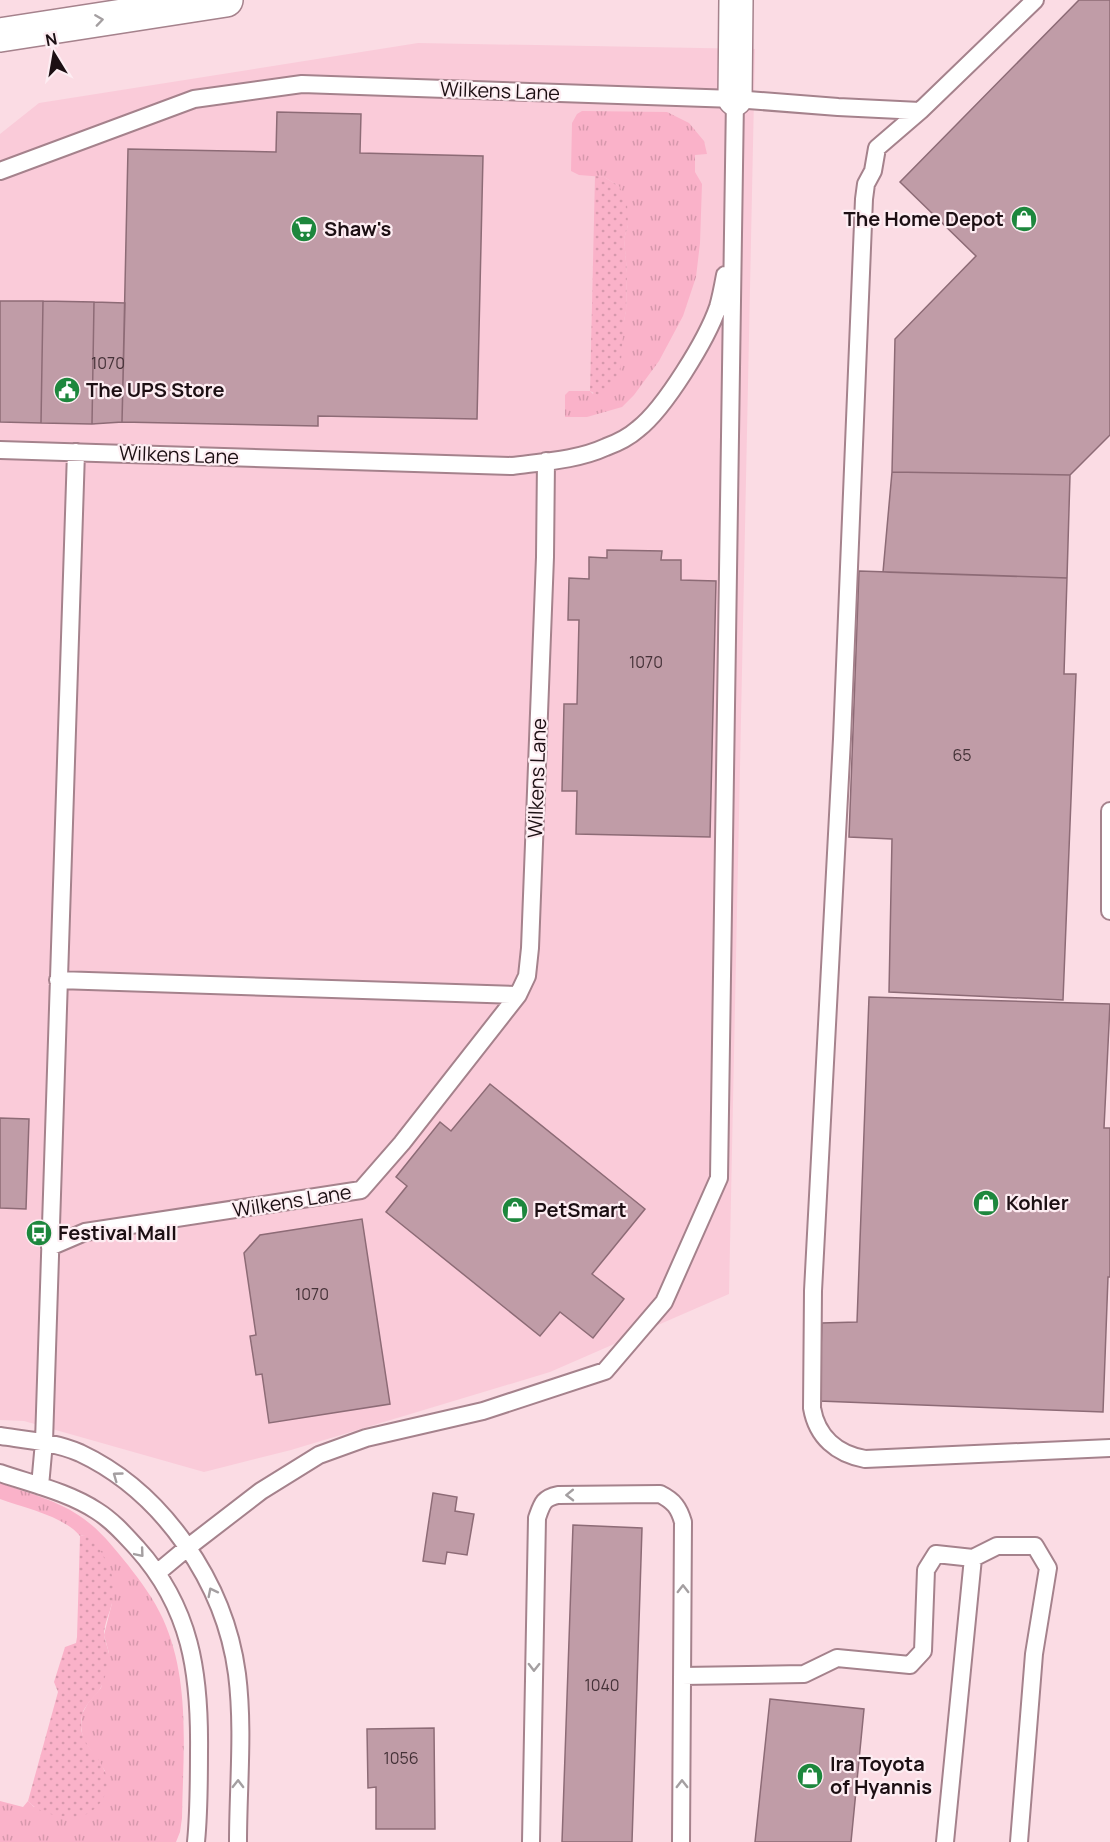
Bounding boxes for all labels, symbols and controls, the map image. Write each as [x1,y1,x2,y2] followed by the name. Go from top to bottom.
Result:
[95,15,104,27] one-way arrow
[24,24,84,84] north arrow
[43,27,59,51] text: N
[440,75,560,106] street label: Wilkens Lane
[1009,204,1039,234] shop icon: The Home Depot
[844,205,1004,232] place label: The Home Depot
[289,214,319,244] supermarket icon: Shaw's
[324,215,391,242] place label: Shaw's
[91,352,125,374] house number: 1070
[52,375,82,405] public building icon: The UPS Store
[86,376,224,403] place label: The UPS Store
[119,439,239,470] street label: Wilkens Lane
[629,651,663,673] house number: 1070
[521,718,552,838] street label: Wilkens Lane
[952,744,972,766] house number: 65
[231,1178,353,1223] street label: Wilkens Lane
[971,1188,1001,1218] shop icon: Kohler
[1006,1189,1069,1216] place label: Kohler
[500,1195,530,1225] shop icon: PetSmart
[534,1196,627,1223] place label: PetSmart
[24,1218,54,1248] bus stop icon: Festival Mall
[58,1219,177,1246] place label: Festival Mall
[295,1283,329,1305] house number: 1070
[113,1472,124,1483] one-way arrow
[565,1489,574,1501] one-way arrow
[133,1546,144,1557] one-way arrow
[677,1584,689,1593] one-way arrow
[208,1588,220,1599] one-way arrow
[528,1663,540,1672] one-way arrow
[584,1674,620,1696] house number: 1040
[383,1747,419,1769] house number: 1056
[830,1750,932,1800] place label: Ira Toyota of Hyannis
[795,1761,825,1791] shop icon: Ira Toyota of Hyannis
[232,1779,245,1788] one-way arrow
[675,1779,688,1788] one-way arrow

